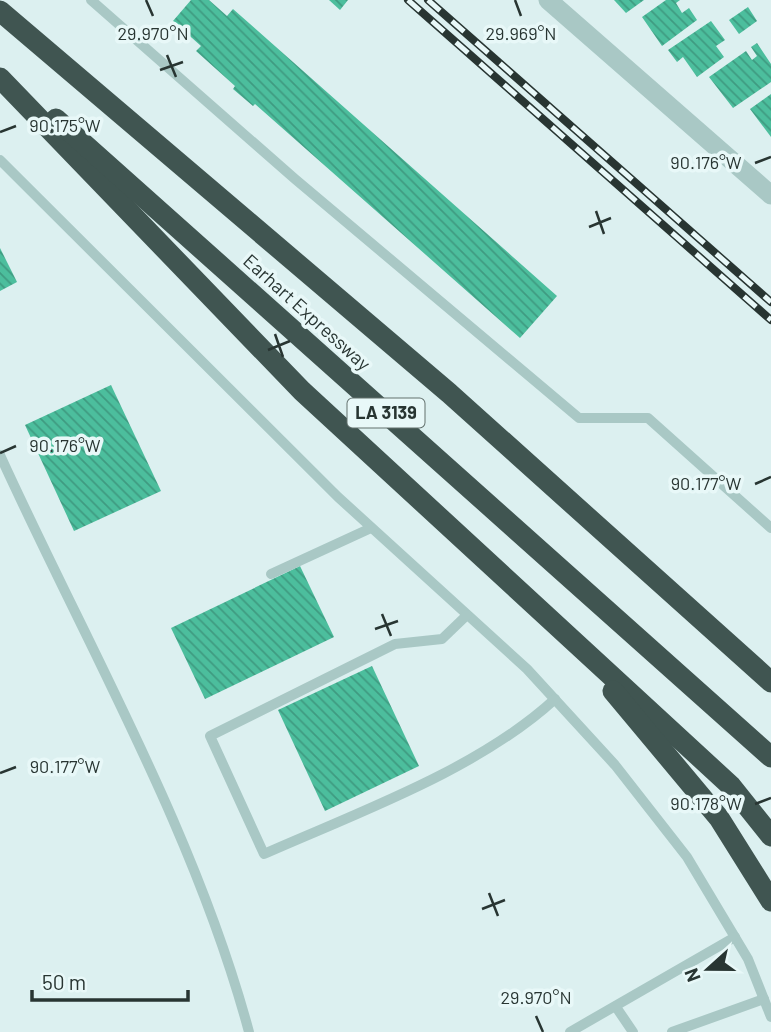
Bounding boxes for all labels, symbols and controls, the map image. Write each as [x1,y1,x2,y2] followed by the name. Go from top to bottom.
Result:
[117,22,189,44] text: 29.970°N
[485,22,557,44] text: 29.969°N
[29,114,101,136] text: 90.175°W
[670,151,742,173] text: 90.176°W
[239,249,376,375] street label: Earhart Expressway
[348,398,424,428] road number: LA 3139
[29,434,101,456] text: 90.176°W
[671,472,741,494] text: 90.177°W
[30,755,100,777] text: 90.177°W
[670,792,742,814] text: 90.178°W
[673,934,743,1004] north arrow
[32,958,187,1002] scale bar
[679,965,705,985] text: N
[42,969,86,994] text: 50 m
[500,986,572,1008] text: 29.970°N

